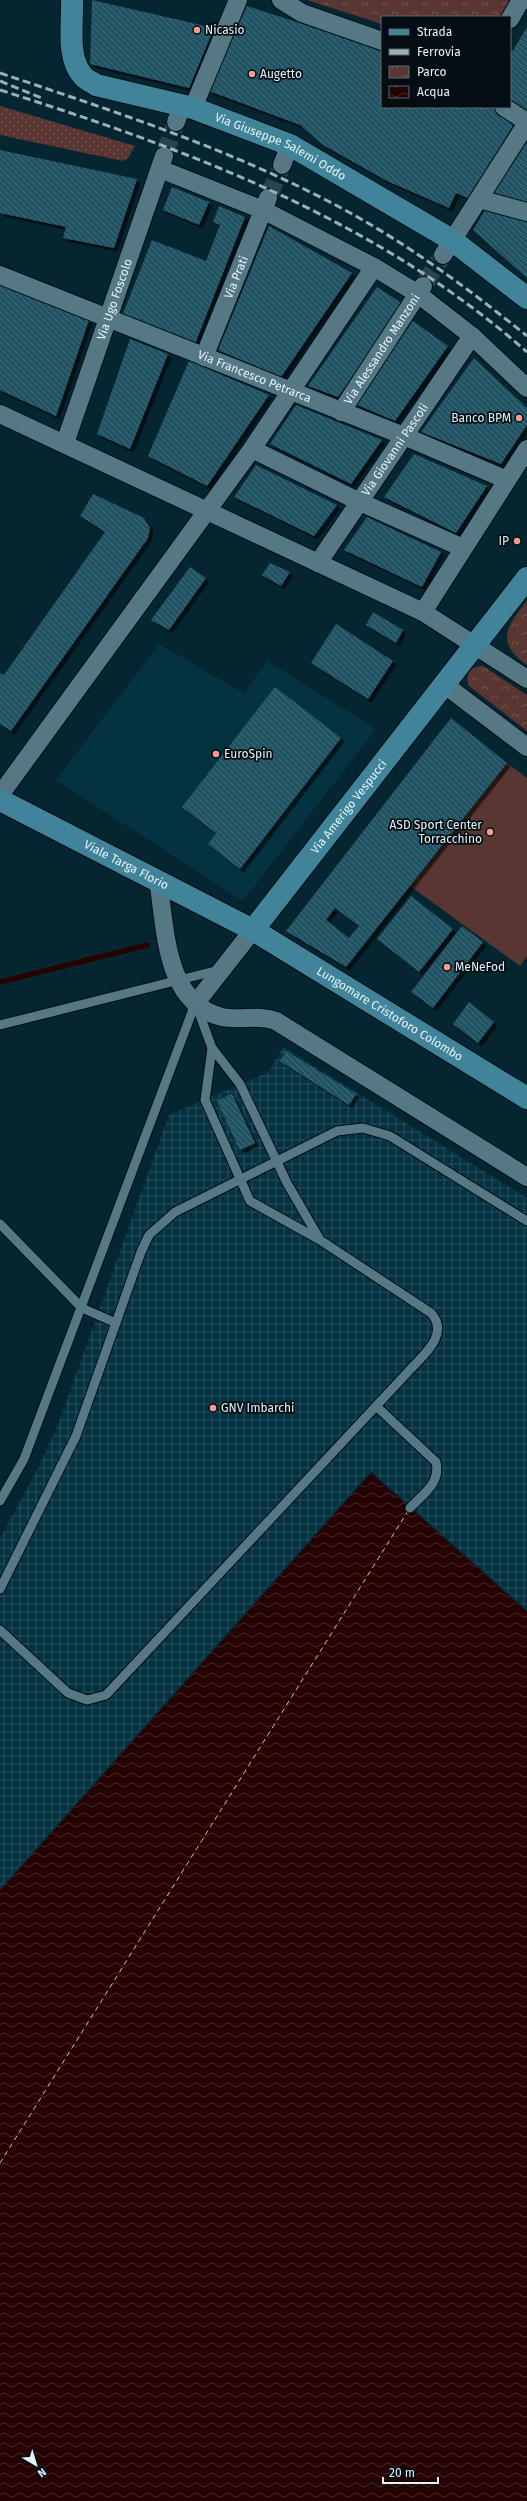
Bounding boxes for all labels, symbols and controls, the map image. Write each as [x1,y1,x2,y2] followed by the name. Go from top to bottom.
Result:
[381,16,511,108] legend
[205,23,245,37] place label: Nicasio
[192,25,202,35] marker: Nicasio
[417,25,452,39] text: Strada
[417,45,461,59] text: Ferrovia
[417,65,447,79] text: Parco
[260,67,302,81] place label: Augetto
[247,69,257,79] marker: Augetto
[417,85,450,99] text: Acqua
[213,110,349,183] street label: Via Giuseppe Salemi Oddo
[221,254,251,301] street label: Via Prati
[94,257,135,342] street label: Via Ugo Foscolo
[341,291,423,407] street label: Via Alessandro Manzoni
[196,348,313,405] street label: Via Francesco Petrarca
[359,401,431,498] street label: Via Giovanni Pascoli
[451,411,511,425] place label: Banco BPM
[514,413,524,423] marker: Banco BPM
[498,534,509,548] place label: IP
[512,536,522,546] marker: IP
[224,747,273,761] place label: EuroSpin
[211,749,221,759] marker: EuroSpin
[308,757,390,857] street label: Via Amerigo Vespucci
[389,818,482,846] place label: ASD Sport Center Torracchino
[485,827,495,837] marker: ASD Sport Center Torracchino
[82,837,171,892] street label: Viale Targa Florio
[455,960,505,974] place label: MeNeFod
[442,962,452,972] marker: MeNeFod
[314,964,466,1064] street label: Lungomare Cristoforo Colombo
[221,1401,294,1415] place label: GNV Imbarchi
[208,1403,218,1413] marker: GNV Imbarchi
[16,2445,56,2485] north arrow
[383,2459,438,2485] scale bar
[35,2465,49,2480] text: N
[389,2466,415,2480] text: 20 m

